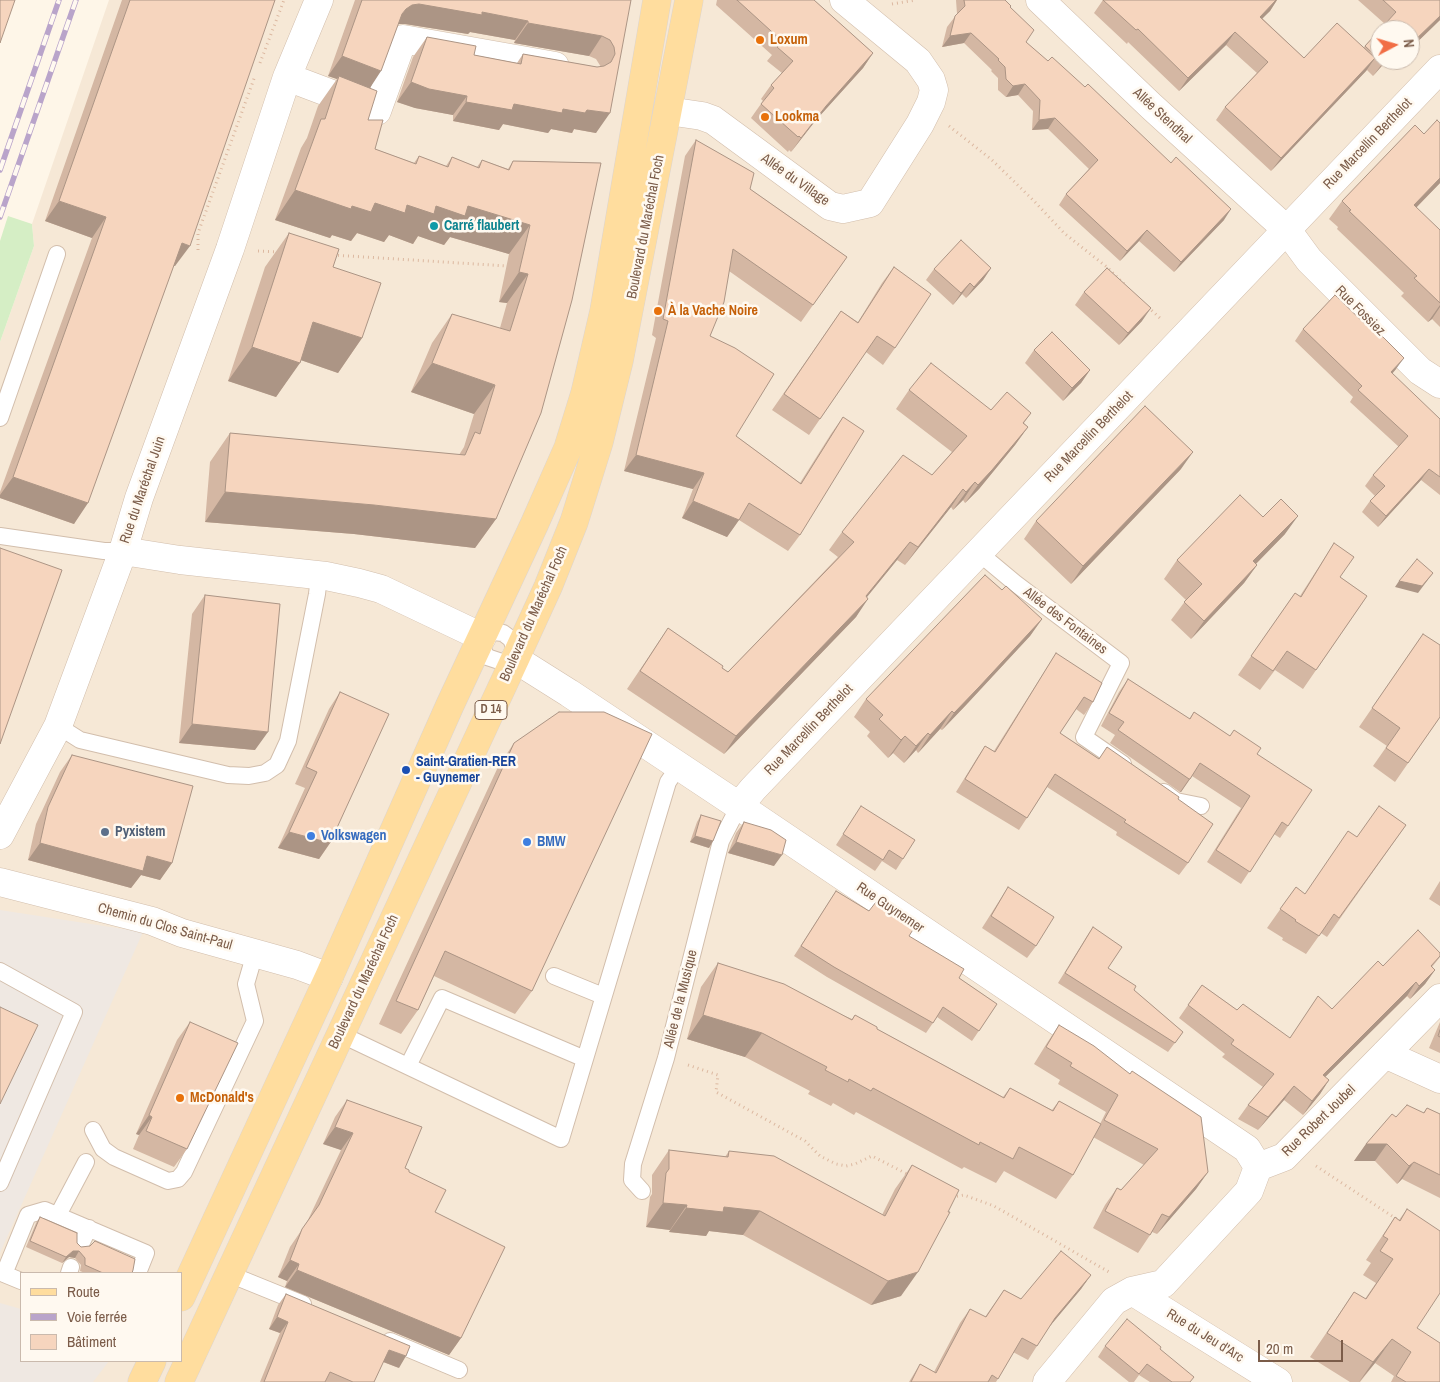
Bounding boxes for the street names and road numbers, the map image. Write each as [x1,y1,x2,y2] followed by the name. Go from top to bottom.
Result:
[1129,85,1195,147] street label: Allée Stendhal
[1320,95,1416,193] street label: Rue Marcellin Berthelot
[758,150,832,210] street label: Allée du Village
[624,154,668,300] street label: Boulevard du Maréchal Foch
[1331,282,1389,340] street label: Rue Fossiez
[1041,388,1137,486] street label: Rue Marcellin Berthelot
[117,434,169,546] street label: Rue du Maréchal Juin
[497,544,571,684] street label: Boulevard du Maréchal Foch
[1020,584,1110,658] street label: Allée des Fontaines
[761,681,857,779] street label: Rue Marcellin Berthelot
[475,700,507,720] road number: D 14
[853,879,927,937] street label: Rue Guynemer
[96,900,234,954] street label: Chemin du Clos Saint-Paul
[325,912,403,1052] street label: Boulevard du Maréchal Foch
[661,948,701,1050] street label: Allée de la Musique
[1279,1082,1359,1160] street label: Rue Robert Joubel
[1163,1306,1247,1366] street label: Rue du Jeu d'Arc

